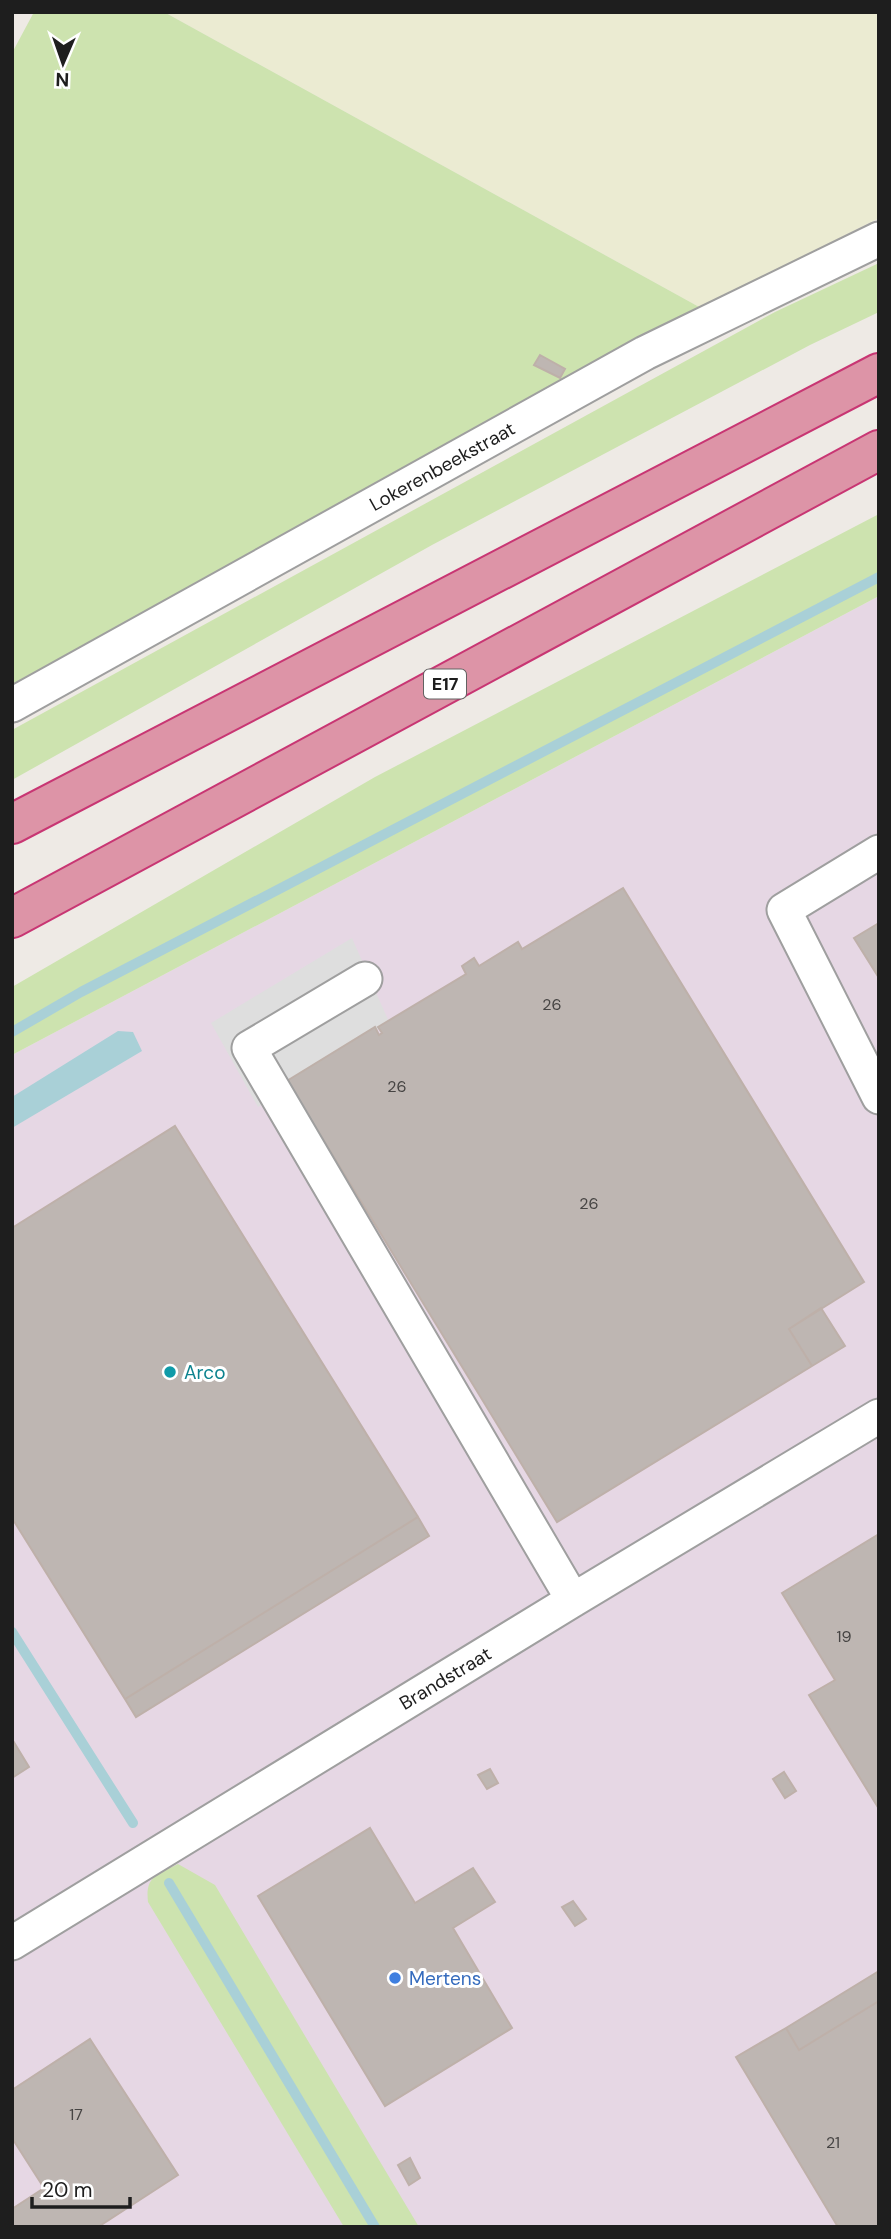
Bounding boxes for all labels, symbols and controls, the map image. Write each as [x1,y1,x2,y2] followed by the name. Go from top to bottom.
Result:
[28,28,98,98] north arrow
[55,67,70,92] text: N
[365,416,520,517] street label: Lokerenbeekstraat
[424,670,466,698] road number: E17
[542,994,562,1015] house number: 26
[387,1076,407,1097] house number: 26
[579,1193,599,1214] house number: 26
[184,1360,225,1385] place label: Arco
[162,1364,178,1380] marker: Arco
[836,1626,852,1647] house number: 19
[395,1641,496,1716] street label: Brandstraat
[409,1966,481,1991] place label: Mertens
[387,1970,403,1986] marker: Mertens
[69,2104,83,2125] house number: 17
[826,2132,840,2153] house number: 21
[32,2166,130,2210] scale bar
[42,2176,93,2204] text: 20 m

